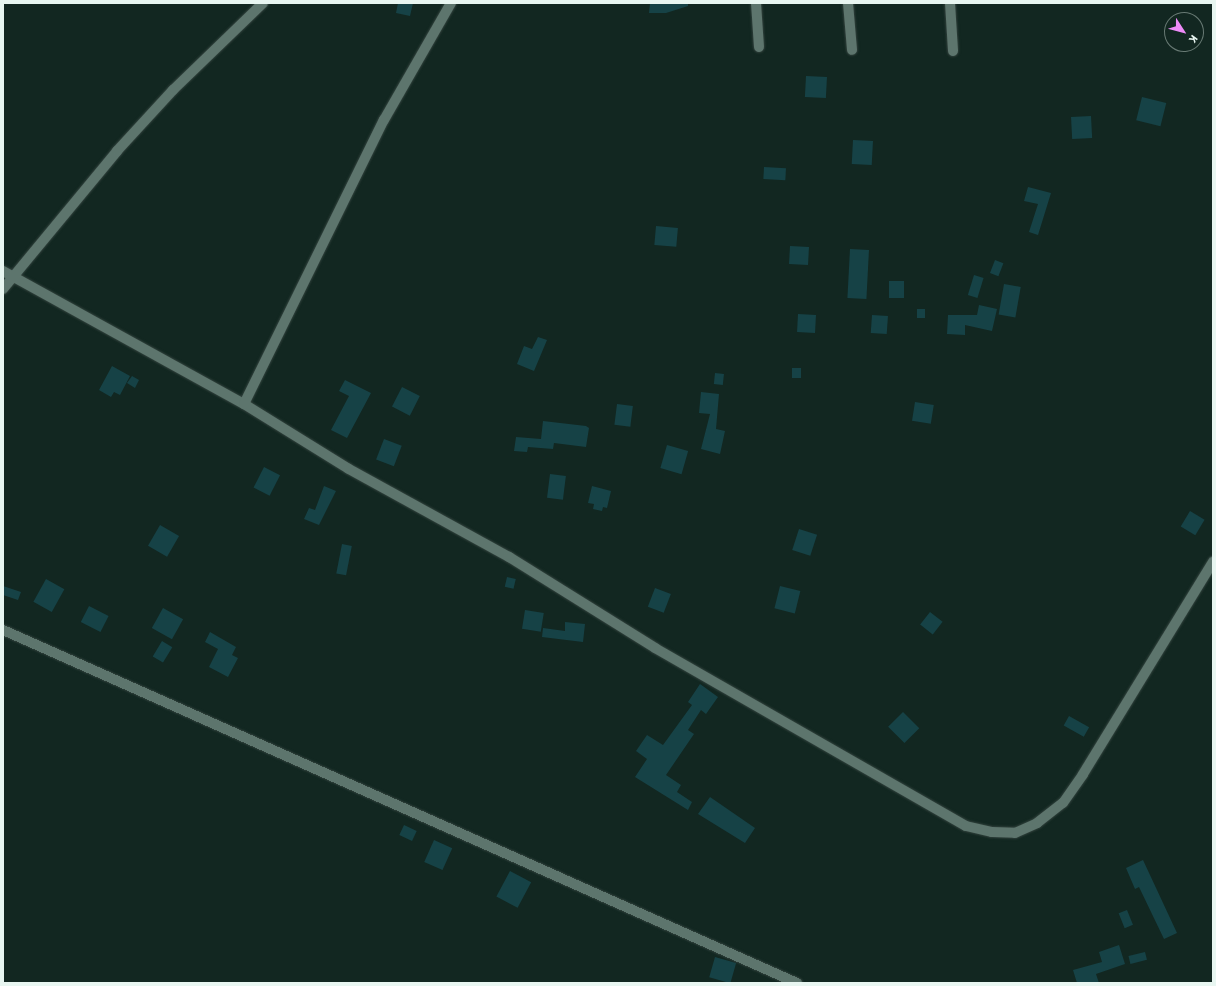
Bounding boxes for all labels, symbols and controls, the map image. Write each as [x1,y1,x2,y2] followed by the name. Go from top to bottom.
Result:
[1164,12,1204,52] north arrow
[1185,32,1201,46] text: K

